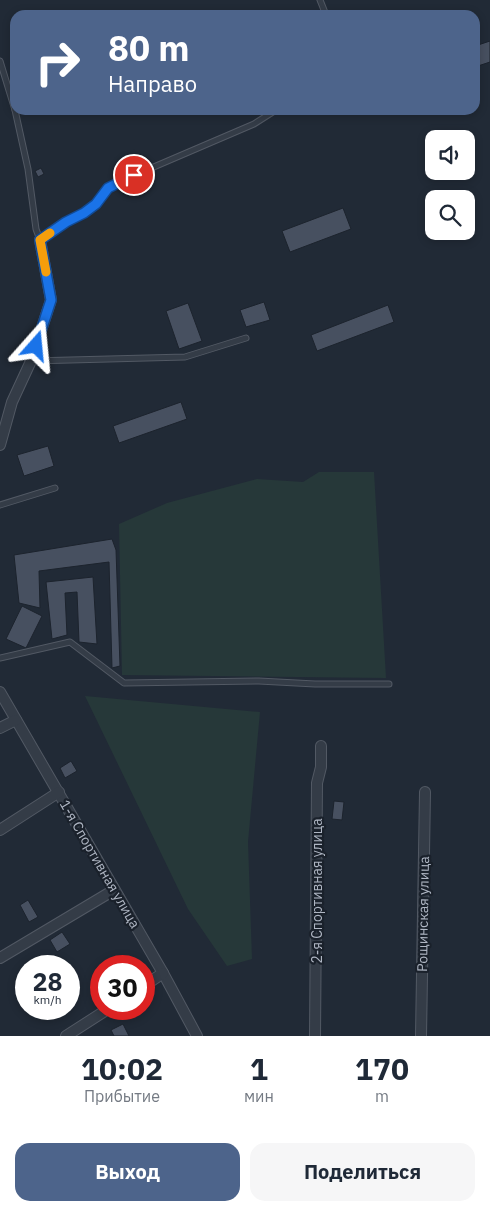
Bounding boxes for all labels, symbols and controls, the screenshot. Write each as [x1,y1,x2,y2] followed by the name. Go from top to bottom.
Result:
[108,25,190,71] text: 80 m
[25,30,90,95] icon: right
[108,69,197,98] text: Направо
[425,130,475,240] map controls
[425,130,475,180] button: sound
[113,154,155,196] pin
[120,161,148,189] icon: arrive
[425,190,475,240] button: search
[9,319,61,371] position arrow
[56,797,144,932] street label: 1-я Спортивная улица
[308,818,326,964] street label: 2-я Спортивная улица
[413,855,433,972] street label: Рощинская улица
[90,955,155,1020] speed limit sign: 30
[32,965,63,998] text: 28
[33,992,62,1007] text: km/h
[81,1049,163,1088] text: 10:02
[250,1049,268,1088] text: 1
[355,1049,409,1088] text: 170
[84,1086,160,1106] text: Прибытие
[244,1086,274,1106] text: мин
[375,1086,389,1106] text: m
[15,1143,240,1201] button: Выход
[250,1143,475,1201] button: Поделиться

